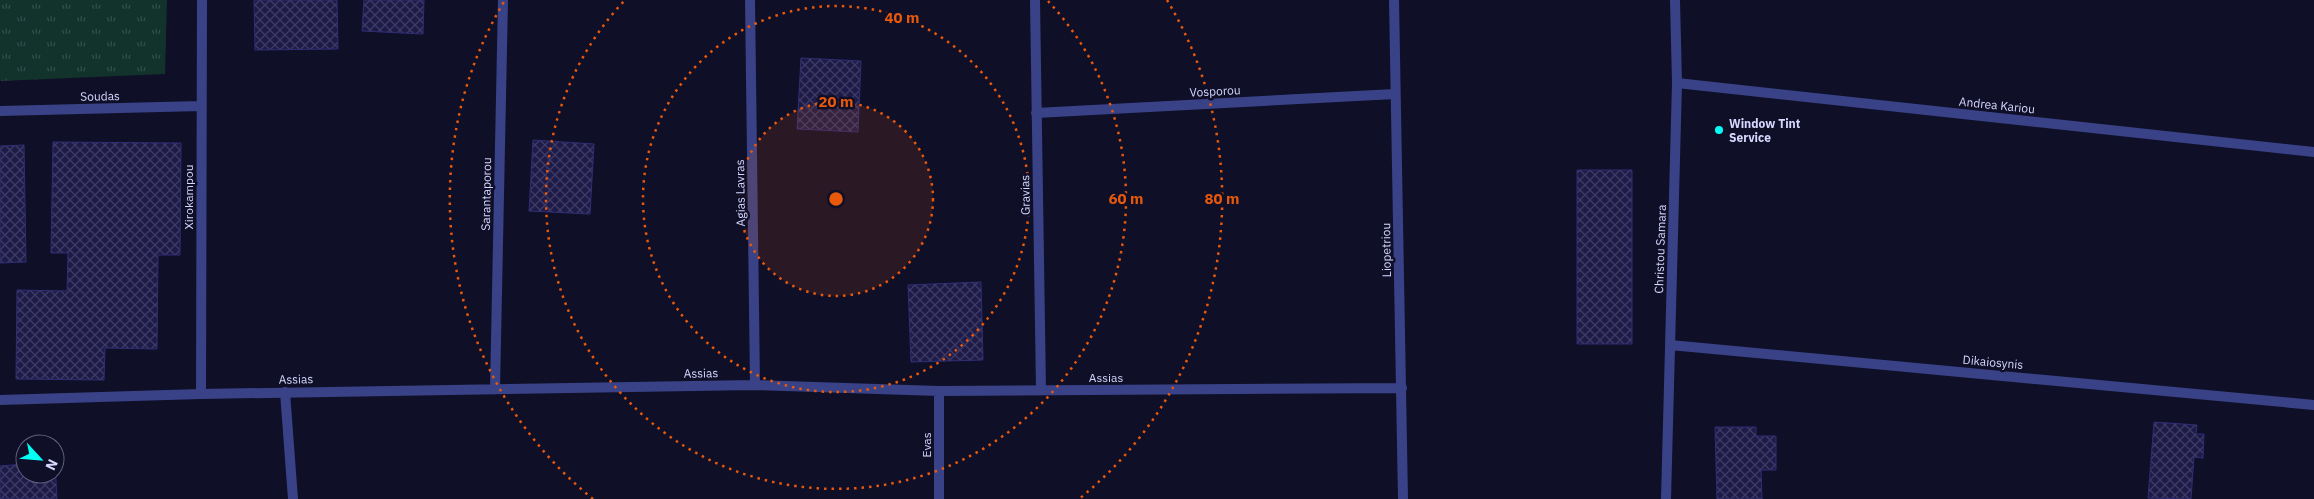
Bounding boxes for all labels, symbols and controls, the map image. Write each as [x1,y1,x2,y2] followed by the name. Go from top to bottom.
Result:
[885,8,919,27] text: 40 m
[1189,82,1241,100] street label: Vosporou
[80,88,120,104] street label: Soudas
[819,92,853,111] text: 20 m
[1958,94,2036,116] street label: Andrea Kariou
[1729,116,1801,145] place label: Window Tint Service
[1713,124,1725,136] marker: Window Tint Service
[478,157,494,231] street label: Sarantaporou
[732,159,748,227] street label: Agias Lavras
[181,164,196,230] street label: Xirokampou
[1017,175,1033,215] street label: Gravias
[1109,189,1143,208] text: 60 m
[1205,189,1239,208] text: 80 m
[827,190,845,208] centre of rings
[1651,204,1669,294] street label: Christou Samara
[1378,223,1394,277] street label: Liopetriou
[1962,352,2024,372] street label: Dikaiosynis
[684,365,719,381] street label: Assias
[1089,370,1123,385] street label: Assias
[279,371,314,387] street label: Assias
[919,432,934,458] street label: Evas
[15,434,65,484] north arrow
[41,456,62,473] text: N

